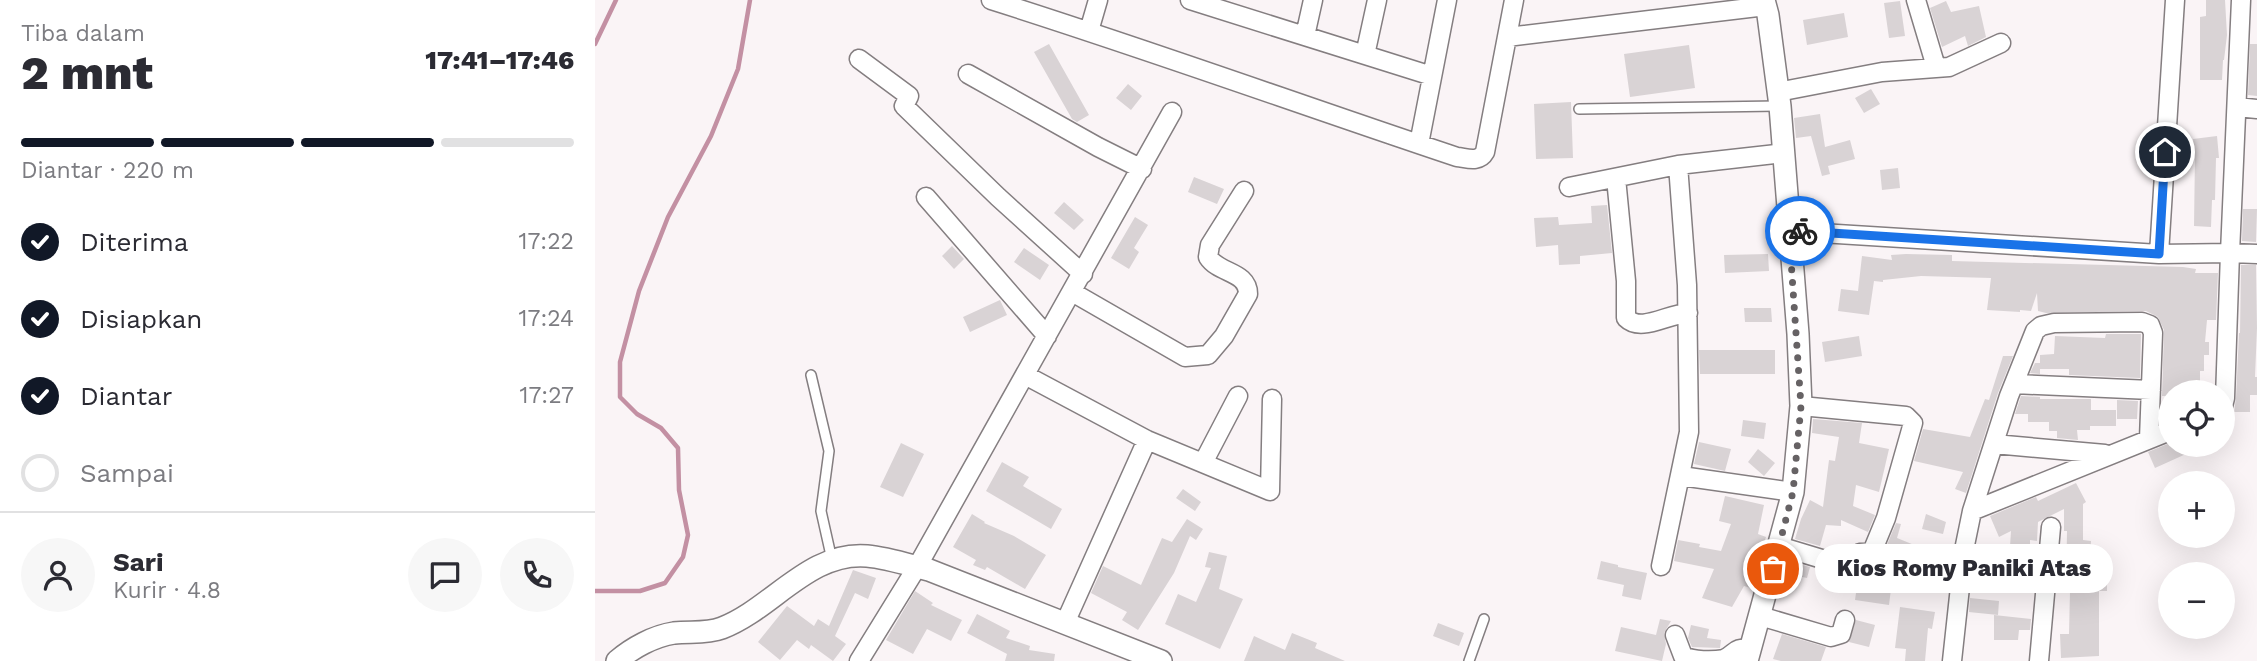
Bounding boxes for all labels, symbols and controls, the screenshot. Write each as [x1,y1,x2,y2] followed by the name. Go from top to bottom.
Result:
[21,20,145,47] text: Tiba dalam
[425,45,574,75] text: 17:41–17:46
[21,46,153,100] text: 2 mnt
[2135,122,2195,182] pin
[2146,133,2184,171] icon: home
[21,157,194,184] text: Diantar · 220 m
[1765,196,1835,266] courier
[1781,212,1819,250] icon: bike
[21,223,59,261] icon: check
[80,227,188,257] text: Diterima
[519,228,574,255] text: 17:22
[21,300,59,338] icon: check
[80,304,202,334] text: Disiapkan
[519,305,574,332] text: 17:24
[21,377,59,415] icon: check
[2158,380,2235,639] map controls
[2158,380,2235,457] button: locate
[80,381,172,411] text: Diantar
[519,382,574,409] text: 17:27
[80,458,174,488] text: Sampai
[2158,471,2235,548] button: +
[21,538,95,612] button: person
[408,538,482,612] button: chat
[500,538,574,612] button: phone
[1743,539,1803,599] pin
[1815,544,2113,594] callout: Kios Romy Paniki Atas
[113,547,163,577] text: Sari
[1754,550,1792,588] icon: bag
[1837,555,2091,582] text: Kios Romy Paniki Atas
[2158,562,2235,639] button: −
[113,577,221,604] text: Kurir · 4.8

